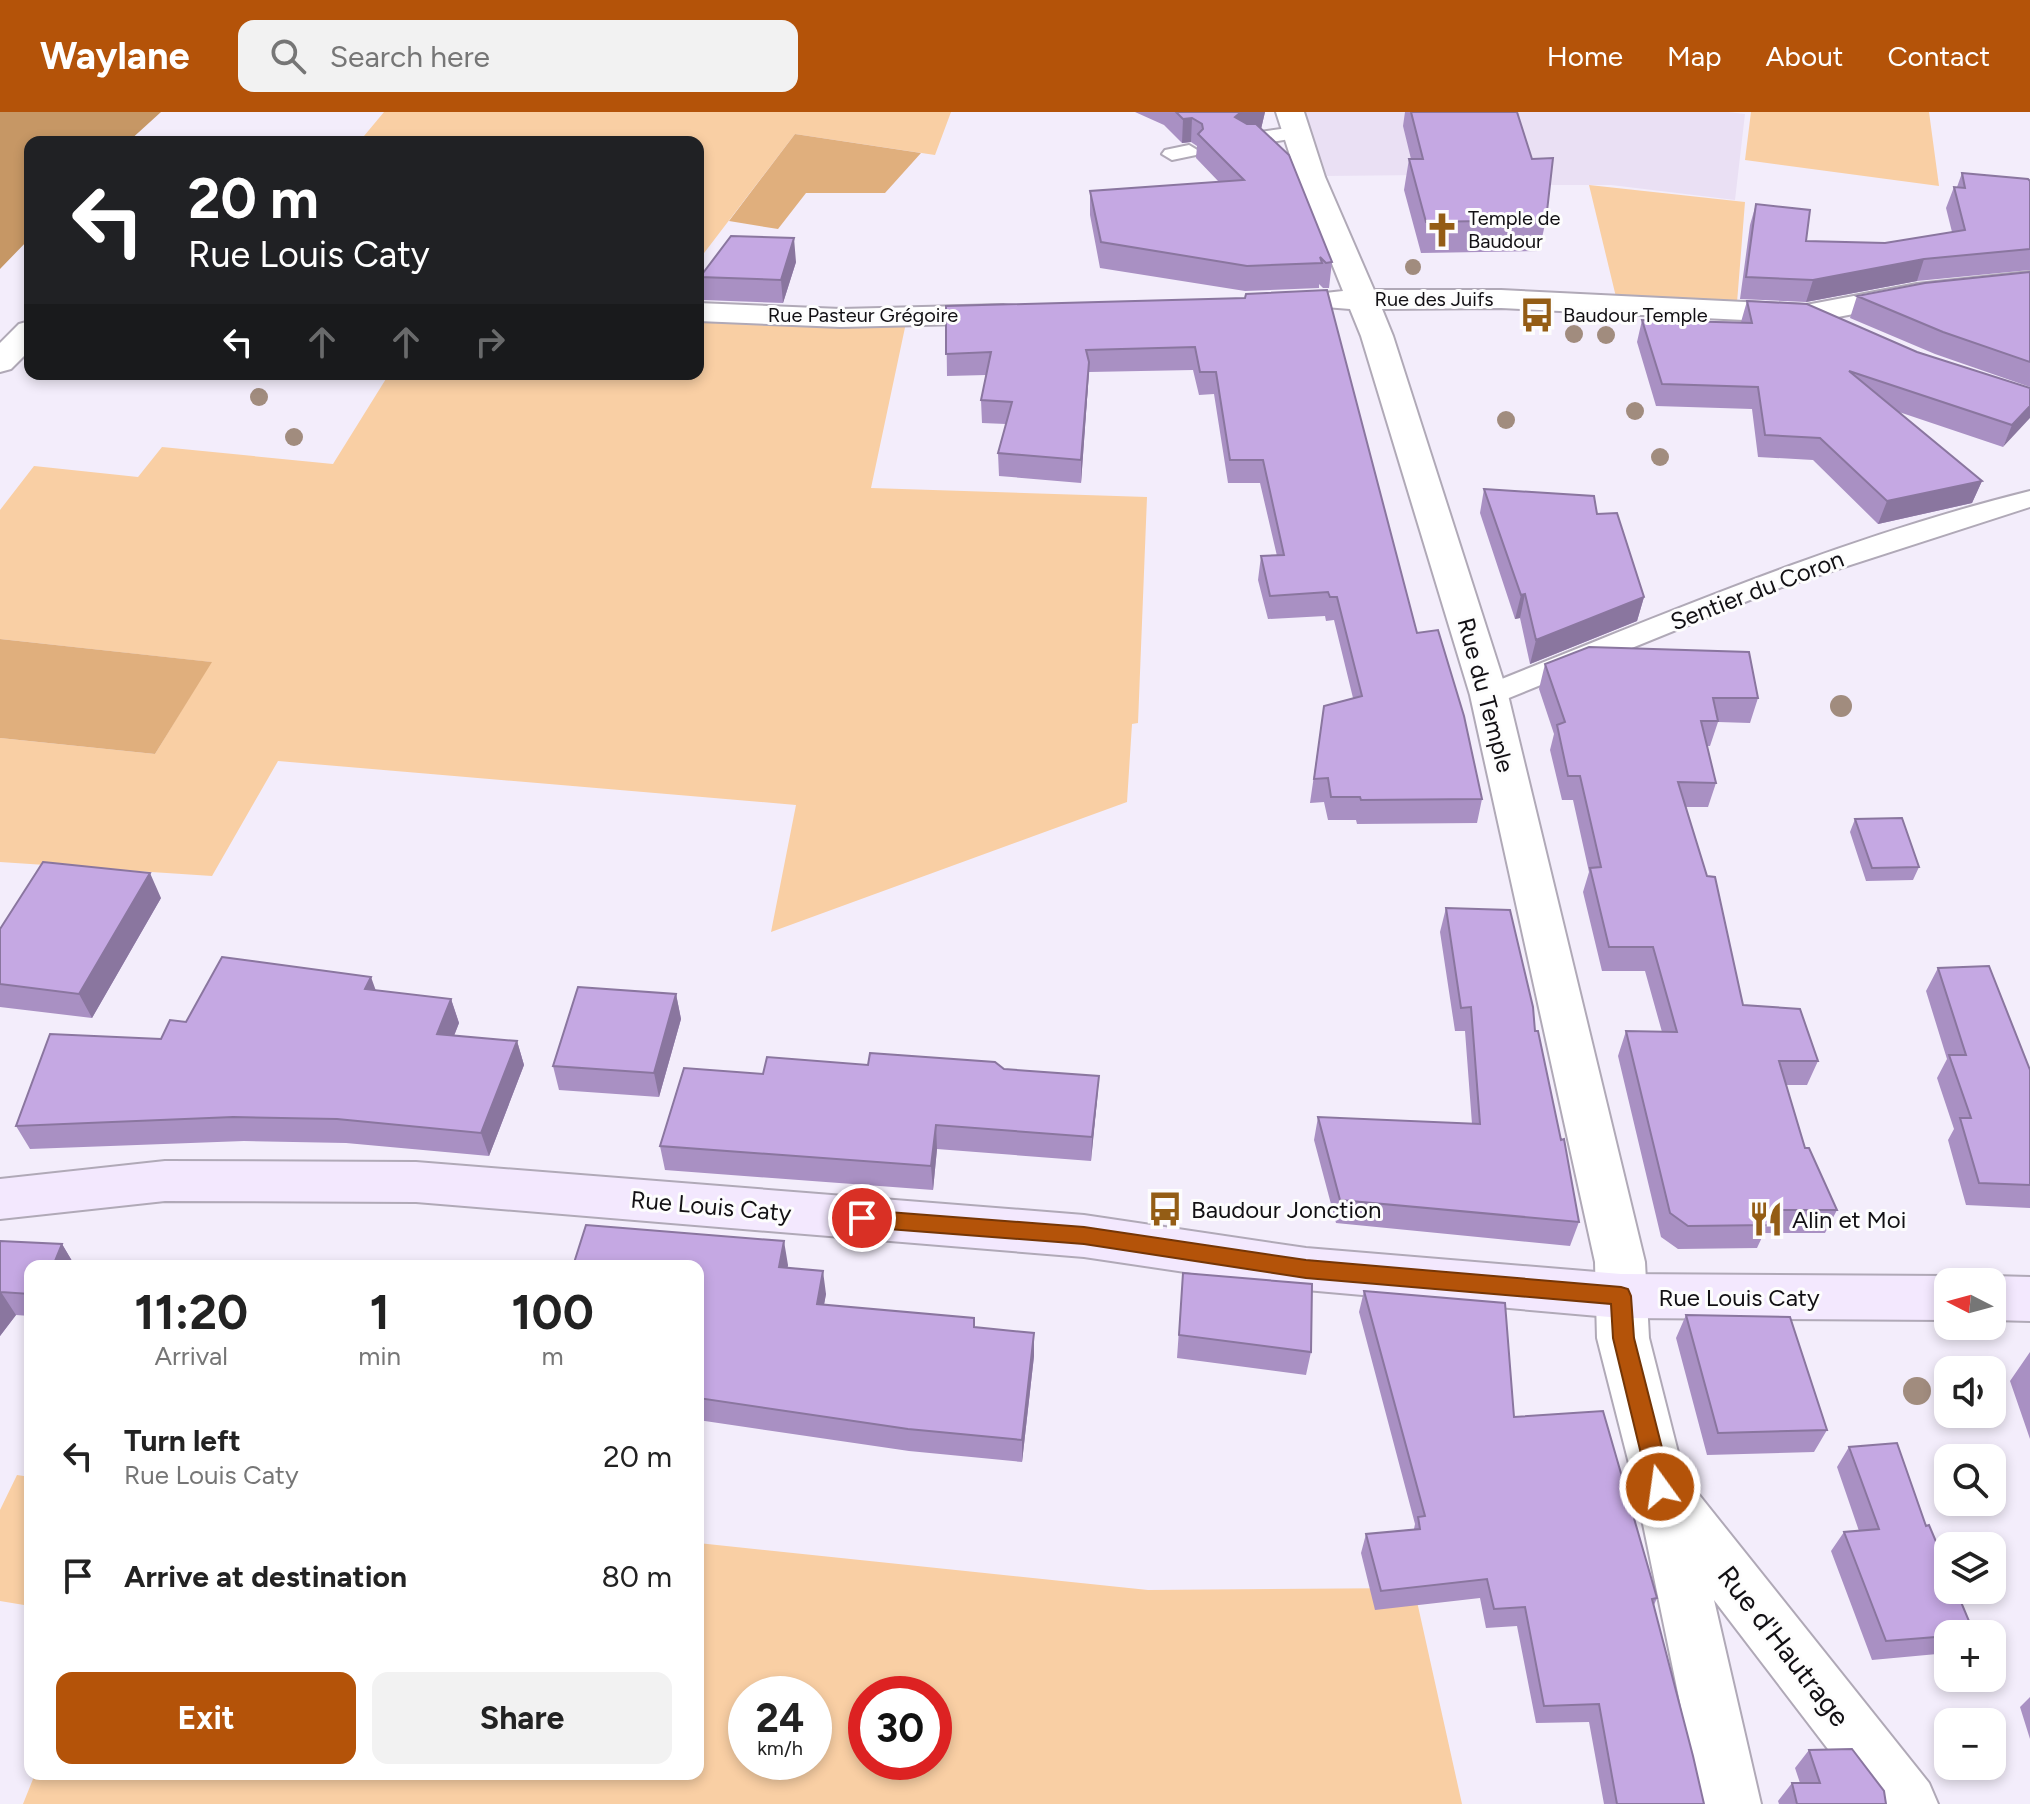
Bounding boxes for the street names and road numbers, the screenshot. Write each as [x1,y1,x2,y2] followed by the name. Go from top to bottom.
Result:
[1374,287,1494,311] street label: Rue des Juifs
[768,303,958,327] street label: Rue Pasteur Grégoire
[1666,544,1848,636] street label: Sentier du Coron
[1451,615,1521,775] street label: Rue du Temple
[629,1185,793,1228] street label: Rue Louis Caty
[1658,1283,1820,1312] street label: Rue Louis Caty
[1711,1559,1857,1733] street label: Rue d'Hautrage

